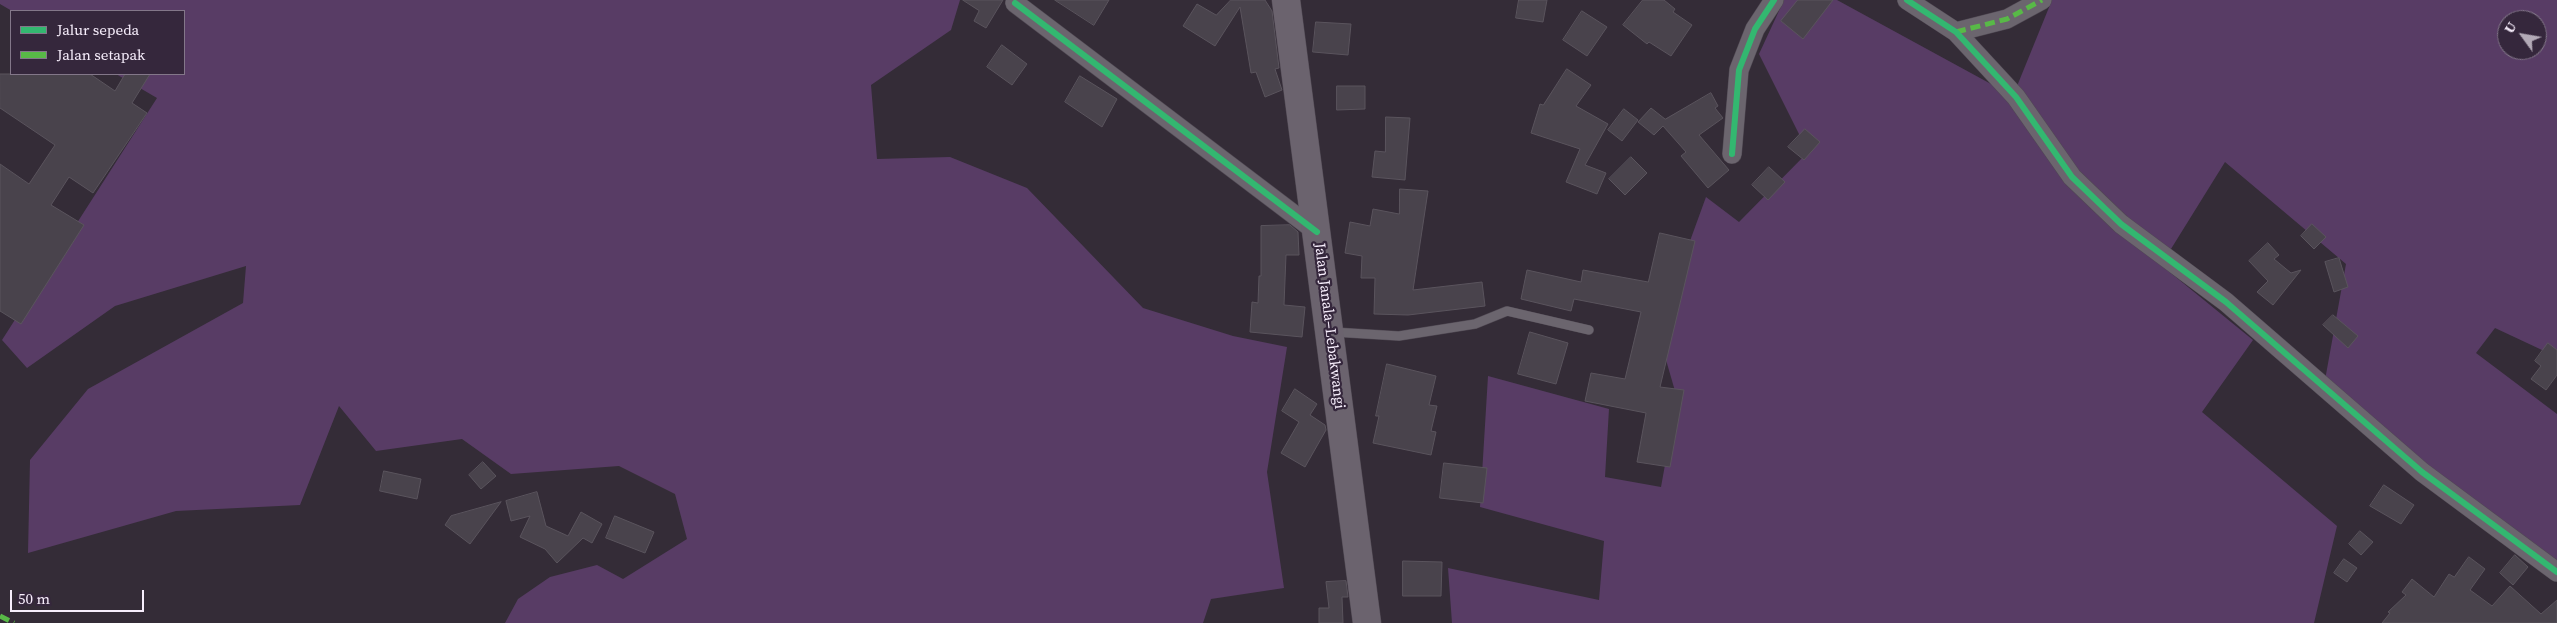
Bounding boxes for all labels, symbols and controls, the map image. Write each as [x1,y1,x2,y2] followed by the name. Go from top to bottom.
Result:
[10,10,185,75] legend
[2497,10,2547,60] north arrow
[2499,18,2521,37] text: U
[57,19,139,40] text: Jalur sepeda
[57,44,145,65] text: Jalan setapak
[1310,242,1348,410] street label: Jalan Janala–Lebakwangi
[12,580,146,612] scale bar
[18,588,50,609] text: 50 m

